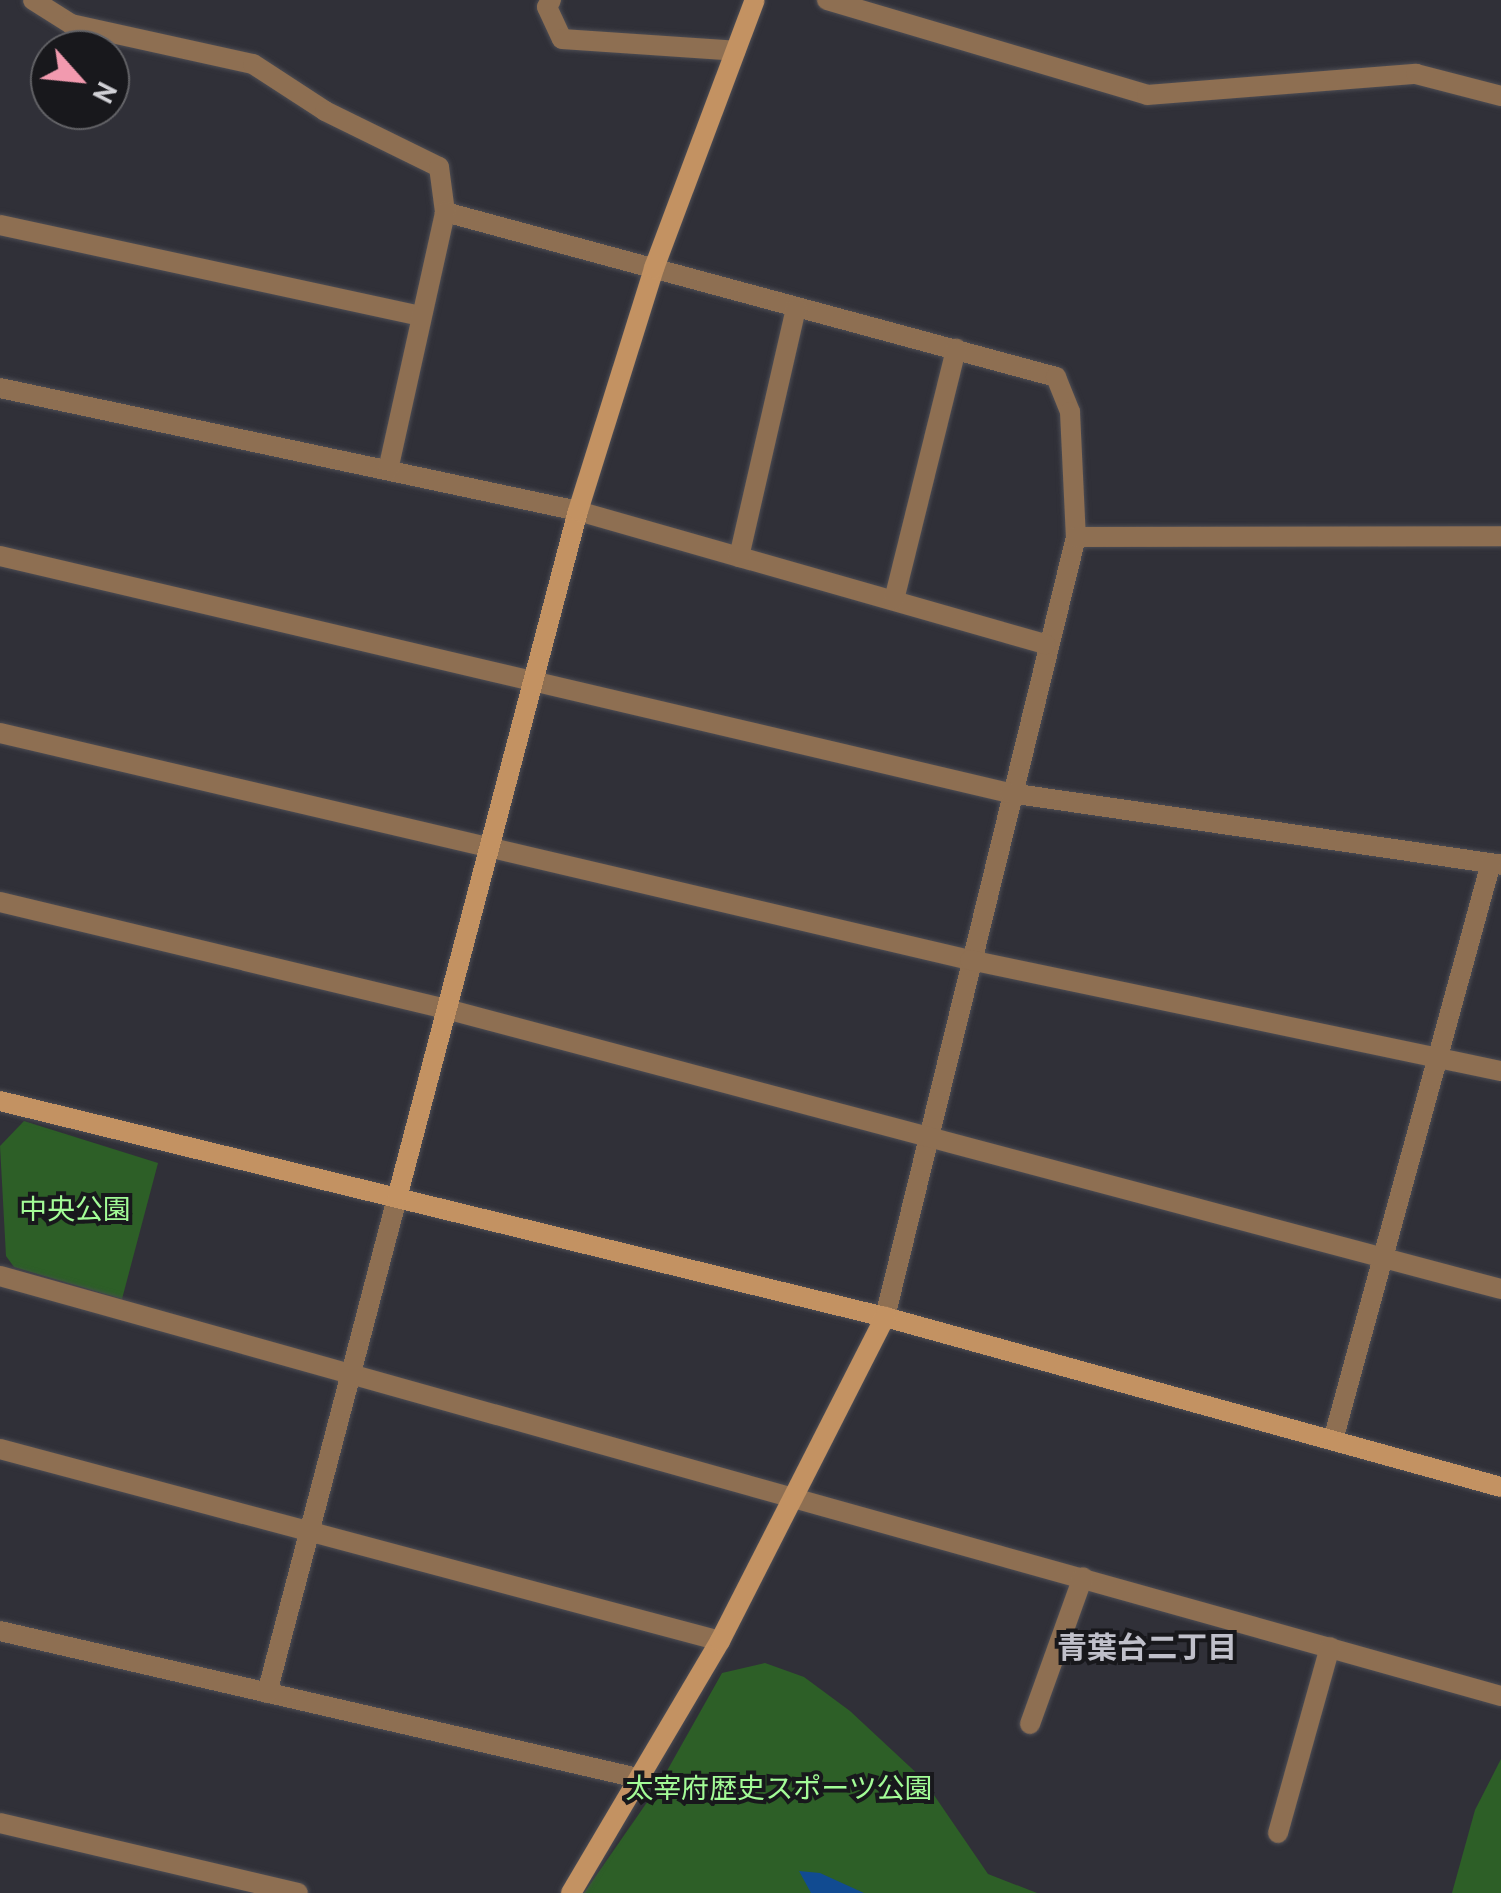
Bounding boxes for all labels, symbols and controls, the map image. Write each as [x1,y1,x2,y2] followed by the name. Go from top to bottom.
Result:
[30,30,130,130] north arrow
[85,76,126,110] text: N
[19,1192,131,1226] park label: 中央公園
[1057,1629,1237,1665] district label: 青葉台二丁目
[625,1771,933,1805] park label: 太宰府歴史スポーツ公園

